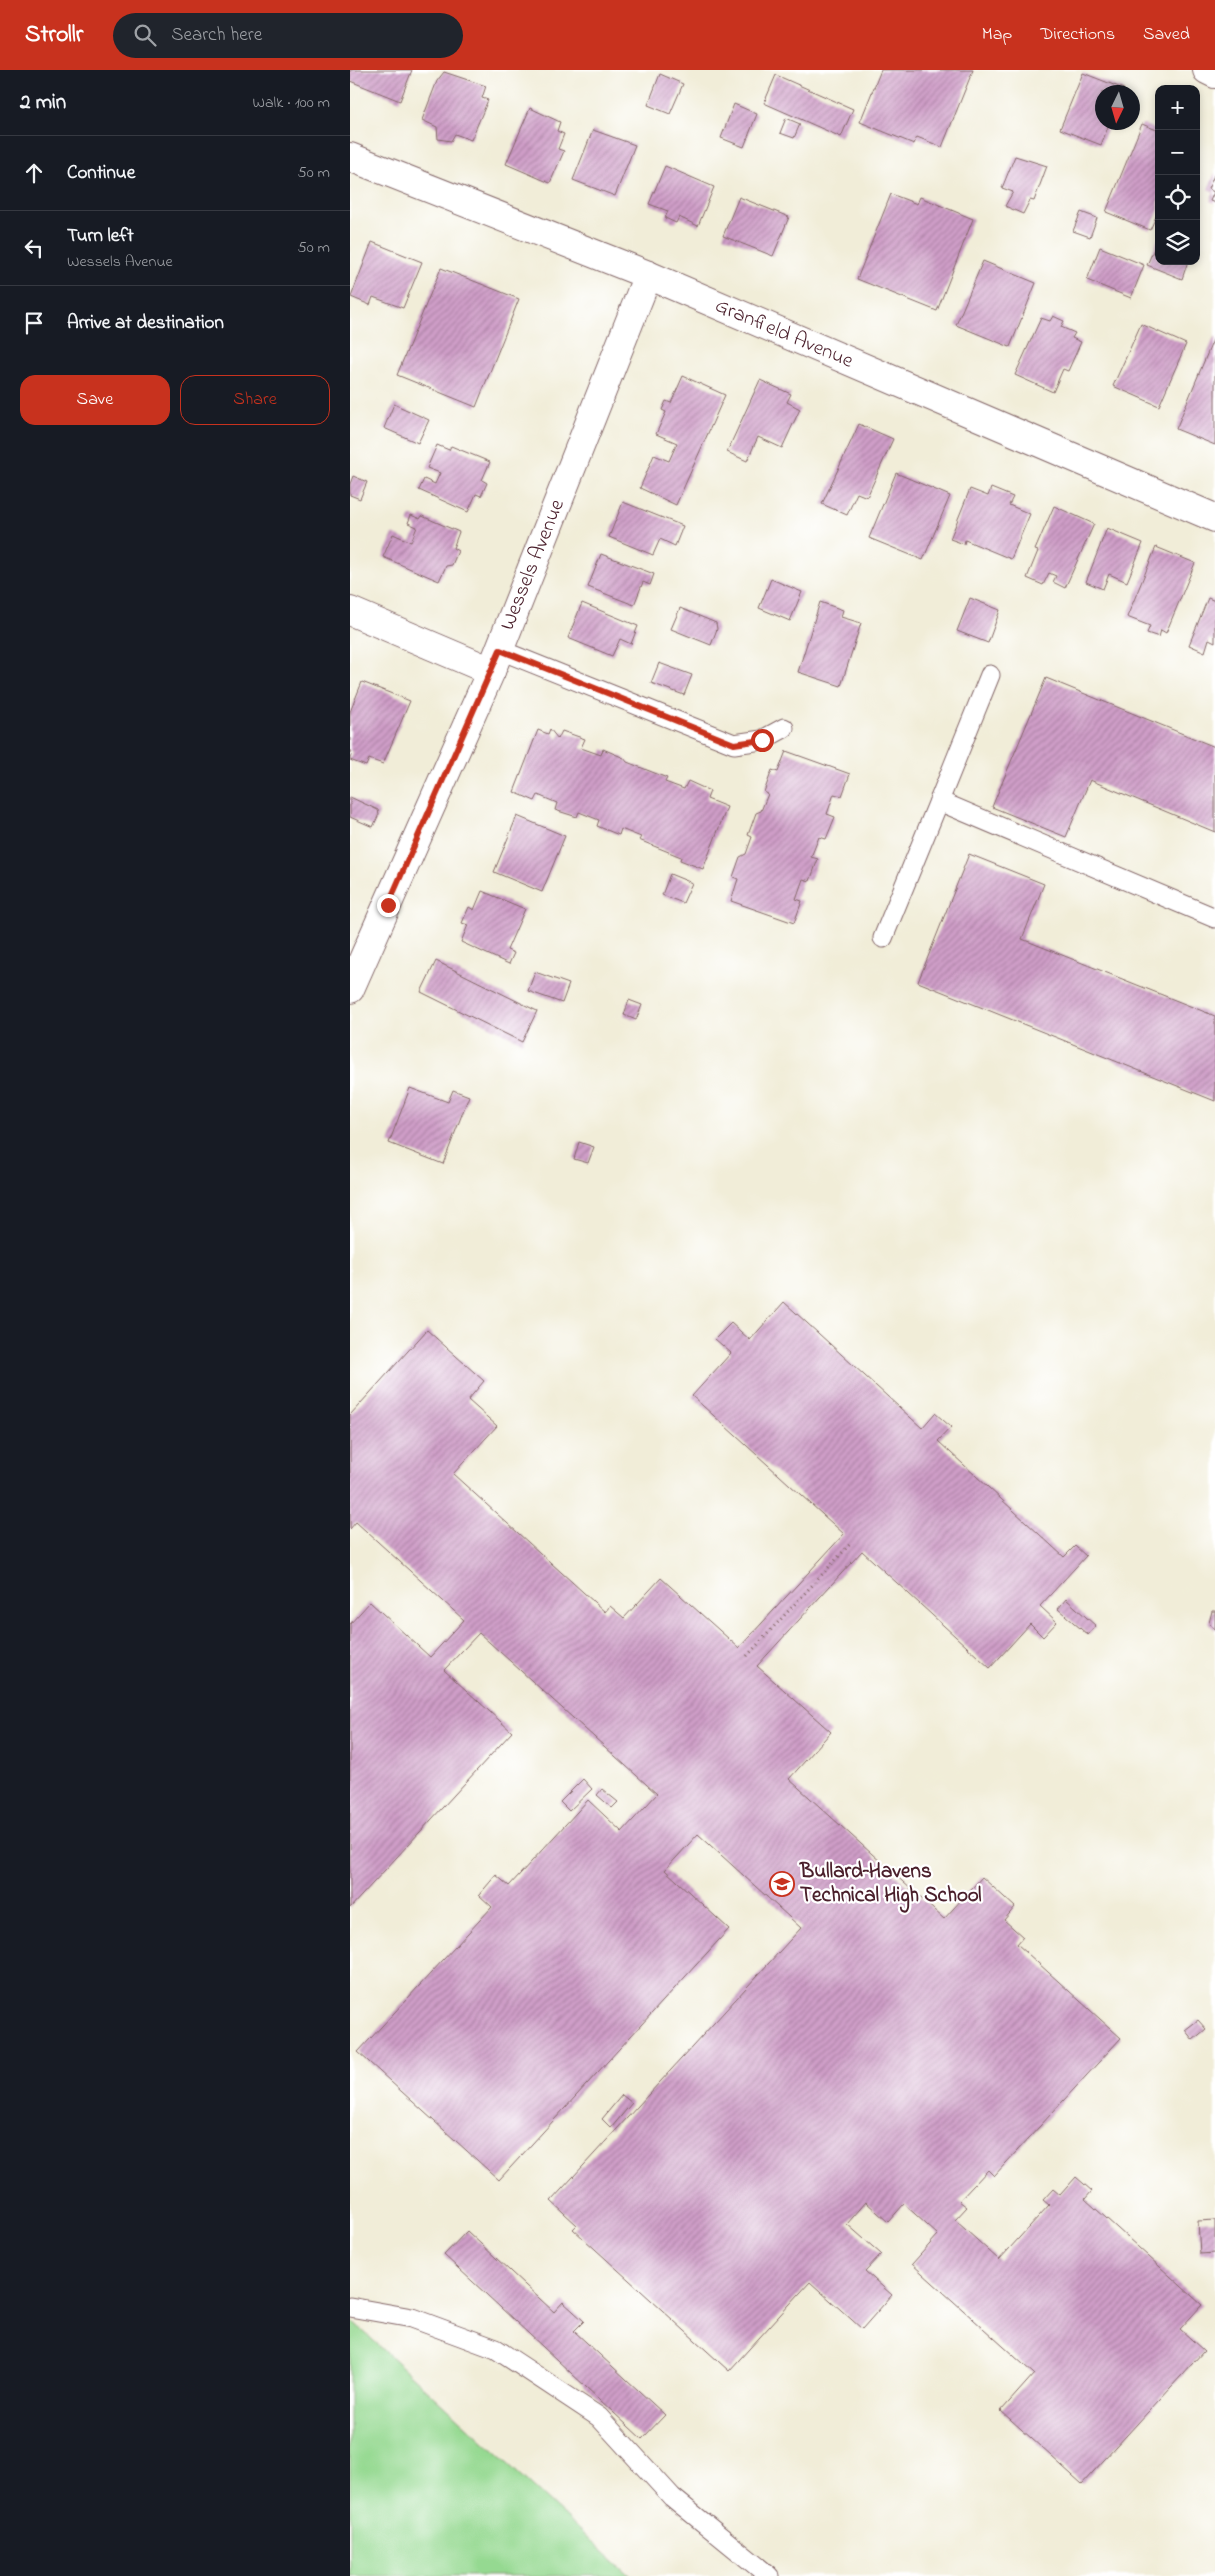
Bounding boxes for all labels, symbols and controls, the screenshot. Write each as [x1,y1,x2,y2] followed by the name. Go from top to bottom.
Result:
[113,13,463,58] search box
[25,18,83,53] text: Strollr
[131,21,159,49] icon: search
[171,22,262,49] text: Search here
[982,22,1012,48] text: Map
[1040,22,1115,48] text: Directions
[1143,22,1190,48] text: Saved
[1095,85,1140,130] north arrow
[1155,85,1200,265] map controls
[1155,85,1200,130] button: +
[20,88,66,118] text: 2 min
[253,91,330,115] text: Walk · 100 m
[1155,130,1200,175] button: −
[20,159,48,187] icon: ahead
[67,160,135,187] text: Continue
[298,161,330,185] text: 50 m
[1155,175,1200,220] button: locate
[1155,220,1200,265] button: layers
[67,223,134,250] text: Turn left
[20,234,48,262] icon: left
[298,236,330,260] text: 50 m
[67,250,173,274] text: Wessels Avenue
[710,291,858,377] street label: Granfield Avenue
[20,309,48,337] icon: arrive
[67,310,224,337] text: Arrive at destination
[20,375,170,425] button: Save
[180,375,330,425] button: Share
[493,495,573,635] street label: Wessels Avenue
[751,729,774,752] route start
[377,894,400,917] route end
[799,1857,982,1913] place label: Bullard–Havens Technical High School
[769,1871,795,1897] school or university icon: Bullard–Havens Technical High School

